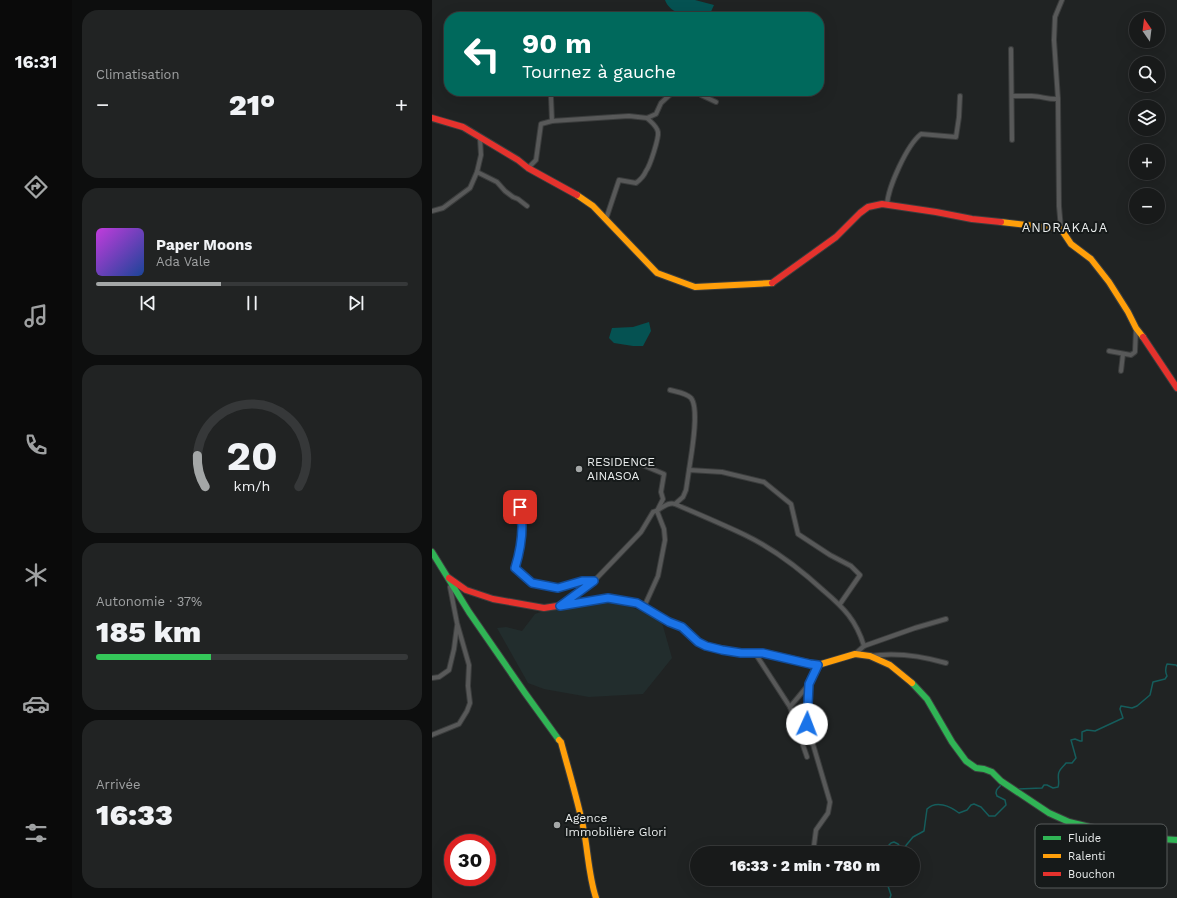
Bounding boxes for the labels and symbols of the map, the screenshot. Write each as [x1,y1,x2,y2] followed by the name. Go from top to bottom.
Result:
[1129,12,1165,48] north arrow
[1022,220,1108,235] district label: ANDRAKAJA
[587,455,655,483] place label: RESIDENCE AINASOA
[574,464,584,474] marker: RESIDENCE AINASOA
[503,490,537,524] pin
[786,703,828,745] position arrow
[565,811,666,839] place label: Agence Immobilière Glori
[552,820,562,830] marker: Agence Immobilière Glori
[1035,824,1167,888] legend
[1068,832,1101,845] text: Fluide
[444,834,496,886] speed limit sign: 30
[1068,850,1106,863] text: Ralenti
[1068,868,1115,881] text: Bouchon

